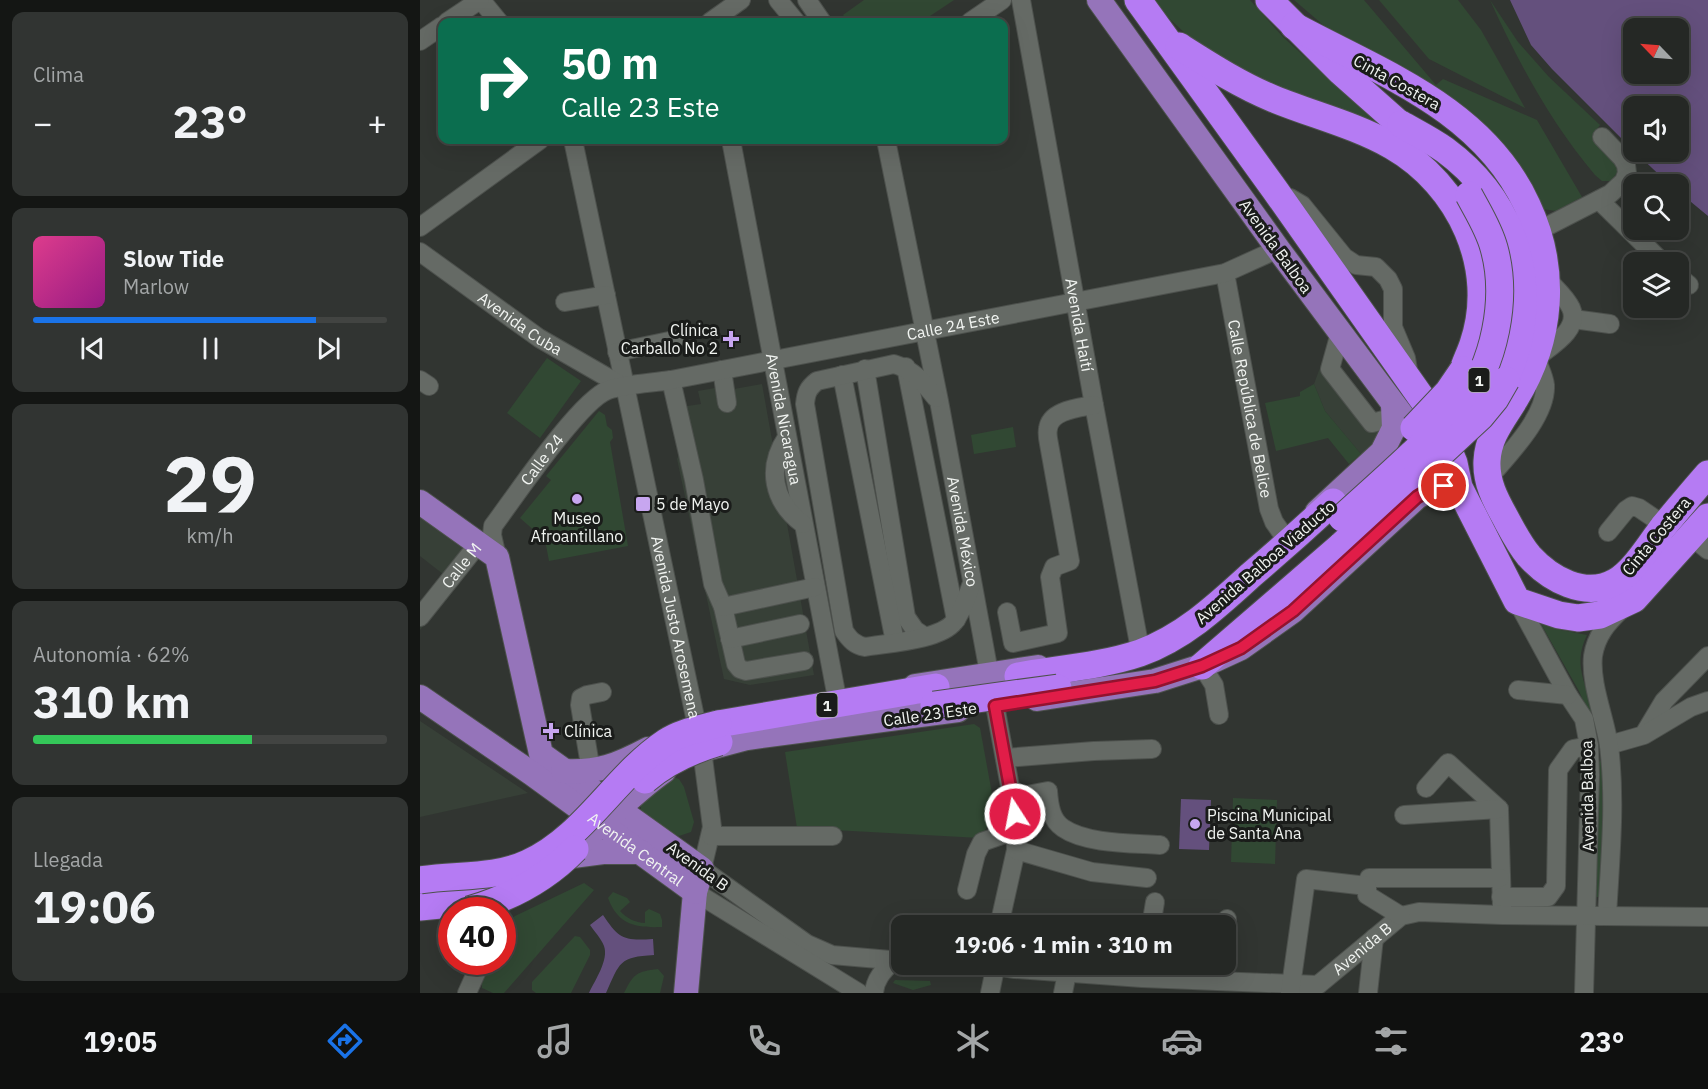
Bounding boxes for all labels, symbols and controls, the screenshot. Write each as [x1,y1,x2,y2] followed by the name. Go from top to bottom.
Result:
[1623,18,1689,84] north arrow
[1623,18,1689,318] map controls
[561,36,659,91] text: 50 m
[462,42,540,120] icon: right
[1350,50,1444,114] street label: Cinta Costera
[33,61,84,88] text: Clima
[561,89,720,124] text: Calle 23 Este
[172,92,248,150] text: 23°
[1623,96,1689,162] button: sound
[33,101,53,144] text: −
[367,101,387,144] text: +
[1623,174,1689,240] button: search
[1235,195,1317,297] street label: Avenida Balboa
[123,244,224,273] text: Slow Tide
[1623,252,1689,318] button: layers
[123,273,189,300] text: Marlow
[1061,276,1098,373] street label: Avenida Haití
[474,287,566,359] street label: Avenida Cuba
[905,307,1001,344] street label: Calle 24 Este
[1224,318,1277,500] street label: Calle República de Belice
[621,320,718,358] place label: Clínica Carballo No 2
[722,330,740,348] marker: Clínica Carballo No 2
[76,332,109,365] icon: previous
[194,332,227,365] icon: pause
[312,332,345,365] icon: next
[762,352,806,487] street label: Avenida Nicaragua
[1468,368,1490,392] road number: 1
[516,430,568,489] street label: Calle 24
[163,432,257,533] text: 29
[1418,460,1469,511] pin
[1427,469,1460,502] icon: arrive
[943,475,983,588] street label: Avenida México
[570,492,584,506] marker: Museo Afroantillano
[1617,492,1695,579] street label: Cinta Costera
[656,494,730,514] place label: 5 de Mayo
[634,495,652,513] marker: 5 de Mayo
[1191,496,1339,628] street label: Avenida Balboa Viaducto
[531,508,623,546] place label: Museo Afroantillano
[186,522,234,549] text: km/h
[647,534,705,721] street label: Avenida Justo Arosemena
[437,539,485,592] street label: Calle M
[33,641,190,668] text: Autonomía · 62%
[33,672,191,730] text: 310 km
[816,693,838,717] road number: 1
[882,698,978,730] street label: Calle 23 Este
[564,721,612,741] place label: Clínica
[542,722,560,740] marker: Clínica
[1576,740,1598,852] street label: Avenida Balboa
[983,782,1047,846] position arrow
[1207,805,1331,843] place label: Piscina Municipal de Santa Ana
[584,808,688,890] street label: Avenida Central
[1188,817,1202,831] marker: Piscina Municipal de Santa Ana
[663,837,733,895] street label: Avenida B
[33,846,103,873] text: Llegada
[33,877,156,935] text: 19:06
[438,897,516,975] speed limit sign: 40
[1328,918,1396,979] street label: Avenida B
[954,930,1173,959] text: 19:06 · 1 min · 310 m
[324,1020,366,1062] icon: directions
[534,1020,576,1062] icon: music
[743,1020,785,1062] icon: phone
[952,1020,994,1062] icon: climate
[1161,1020,1203,1062] icon: car
[1370,1020,1412,1062] icon: filters
[84,1024,157,1059] text: 19:05
[1579,1024,1624,1059] text: 23°

